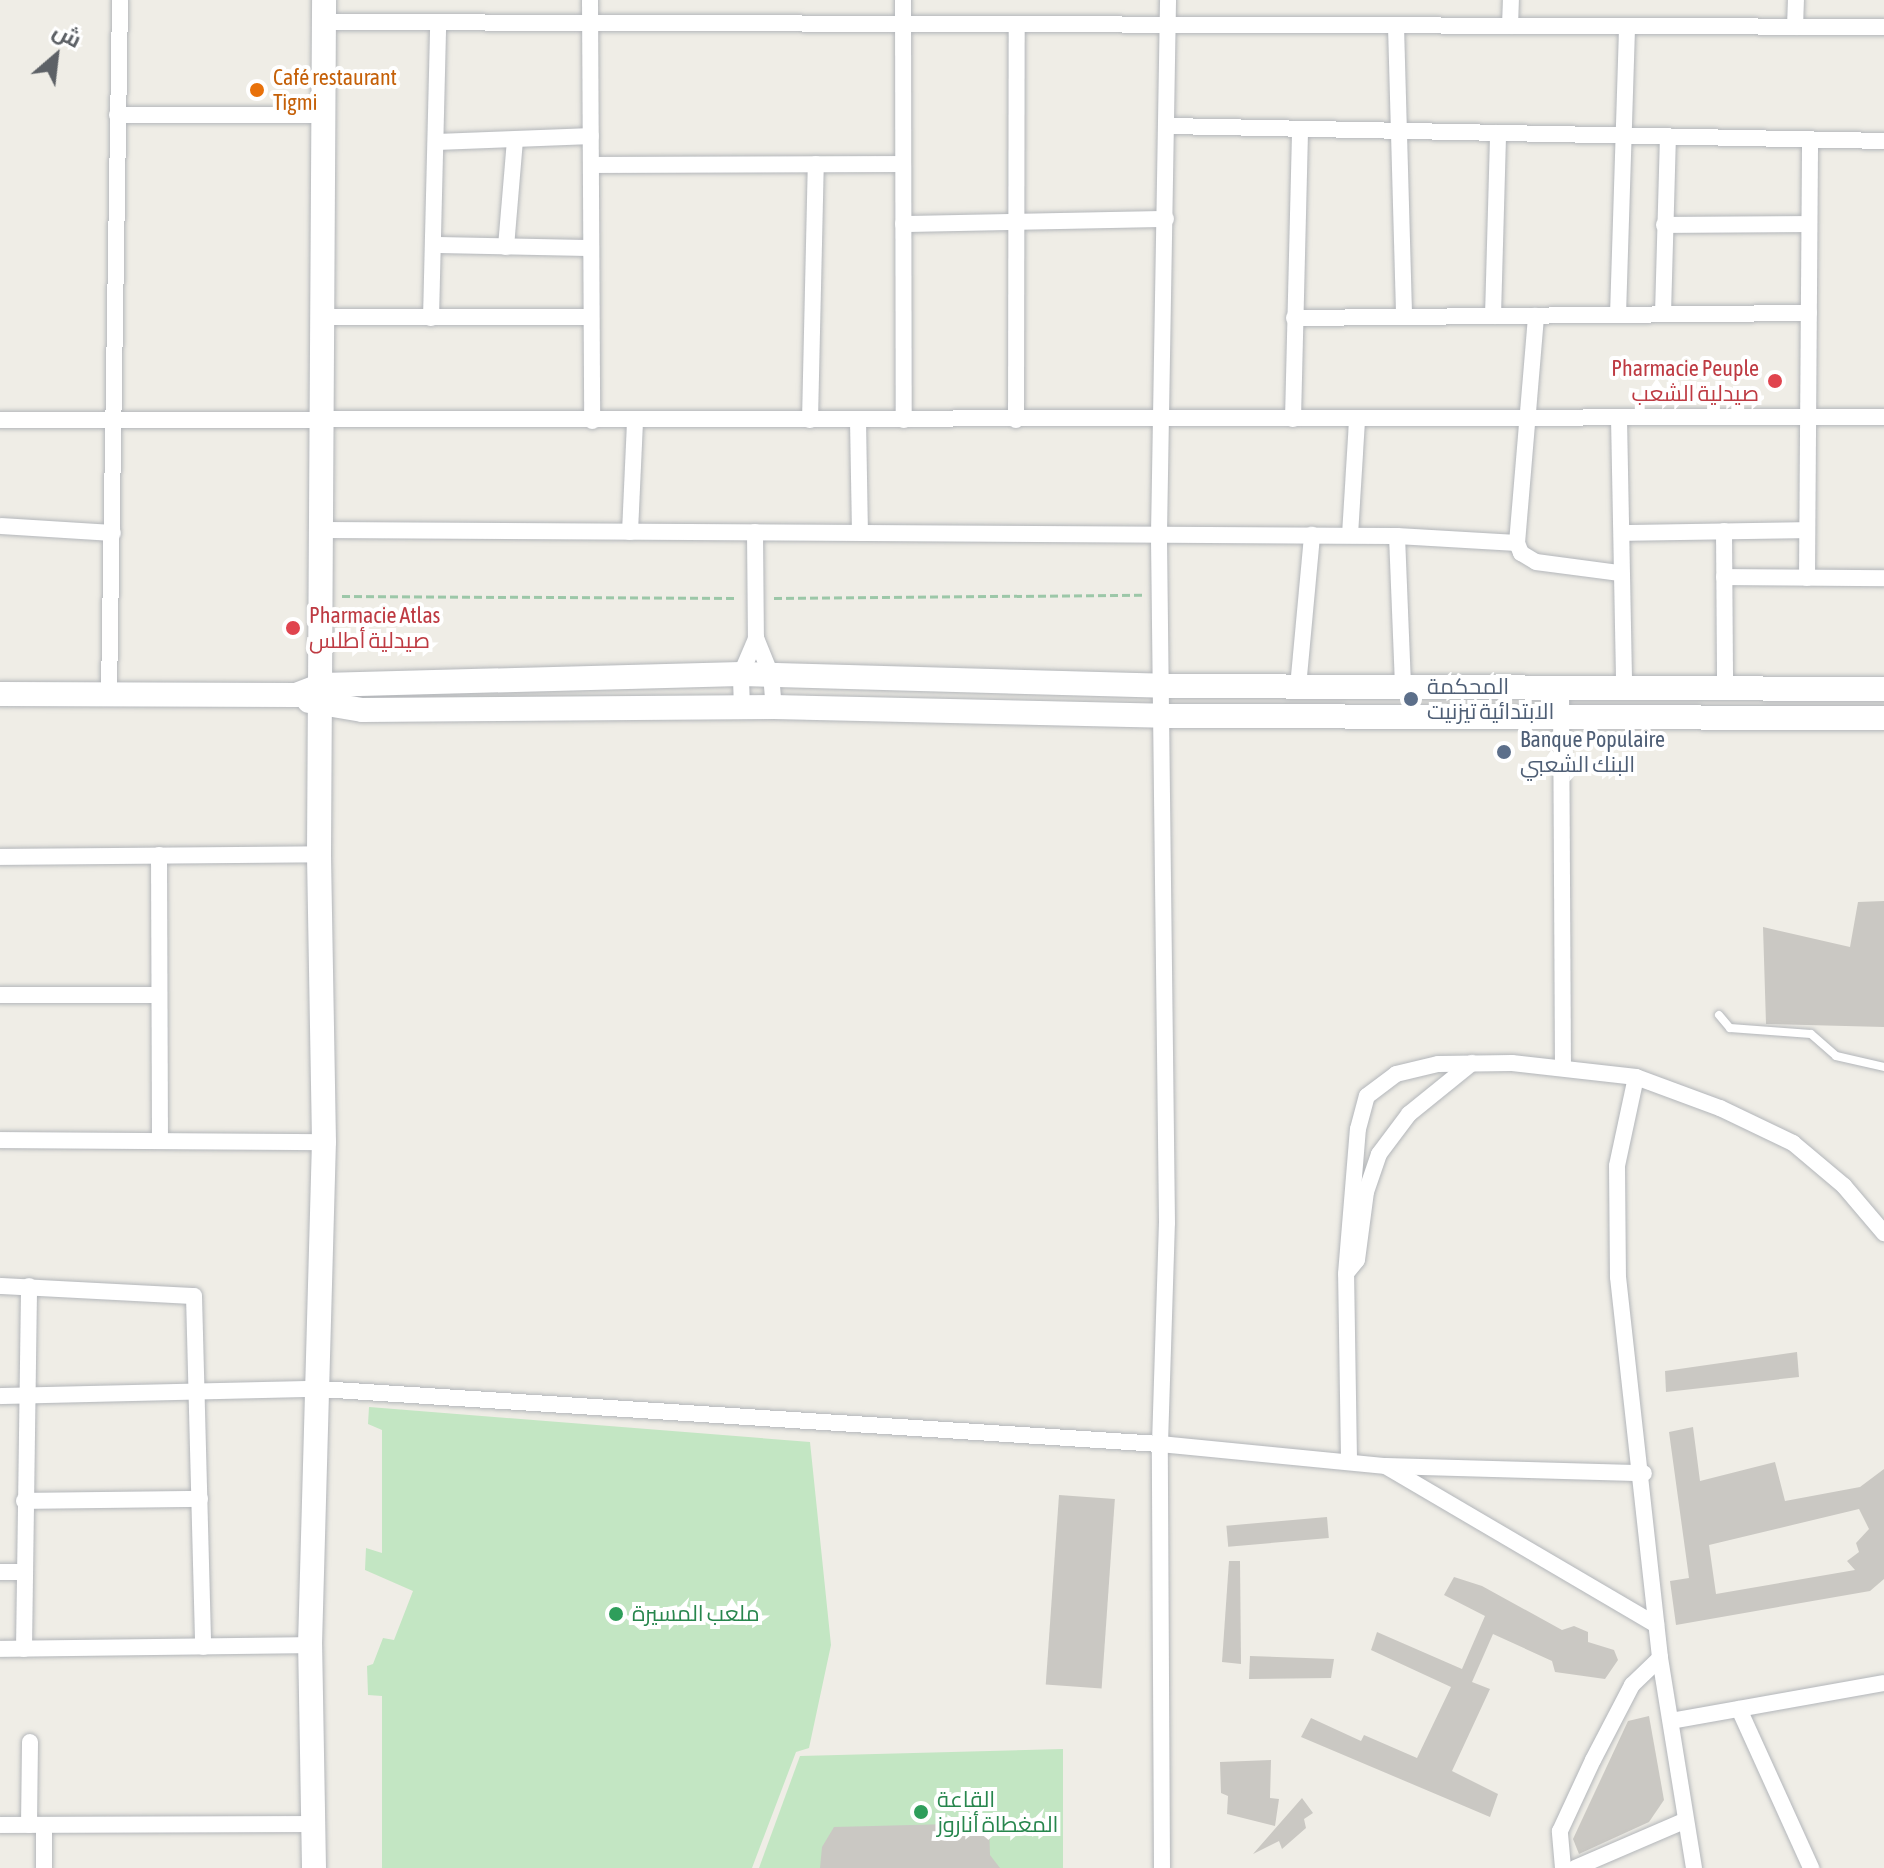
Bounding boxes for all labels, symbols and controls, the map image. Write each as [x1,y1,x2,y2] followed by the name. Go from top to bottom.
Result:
[16,16,96,96] north arrow
[49,17,86,53] text: ش
[273,64,397,116] place label: Café restaurant Tigmi
[248,81,266,99] marker: Café restaurant Tigmi
[1611,355,1759,406] place label: Pharmacie Peuple صيدلية الشعب
[1766,372,1784,390] marker: Pharmacie Peuple صيدلية الشعب
[309,602,440,654] place label: Pharmacie Atlas صيدلية أطلس
[284,619,302,637] marker: Pharmacie Atlas صيدلية أطلس
[1427,673,1554,724] place label: المحكمة الابتدائية تيزنيت
[1402,690,1420,708] marker: المحكمة الابتدائية تيزنيت
[1520,726,1665,778] place label: Banque Populaire البنك الشعبي
[1495,743,1513,761] marker: Banque Populaire البنك الشعبي
[632,1601,760,1627] place label: ملعب المسيرة
[607,1605,625,1623] marker: ملعب المسيرة
[937,1786,1058,1838] place label: القاعة المغطاة أناروز
[912,1803,930,1821] marker: القاعة المغطاة أناروز

